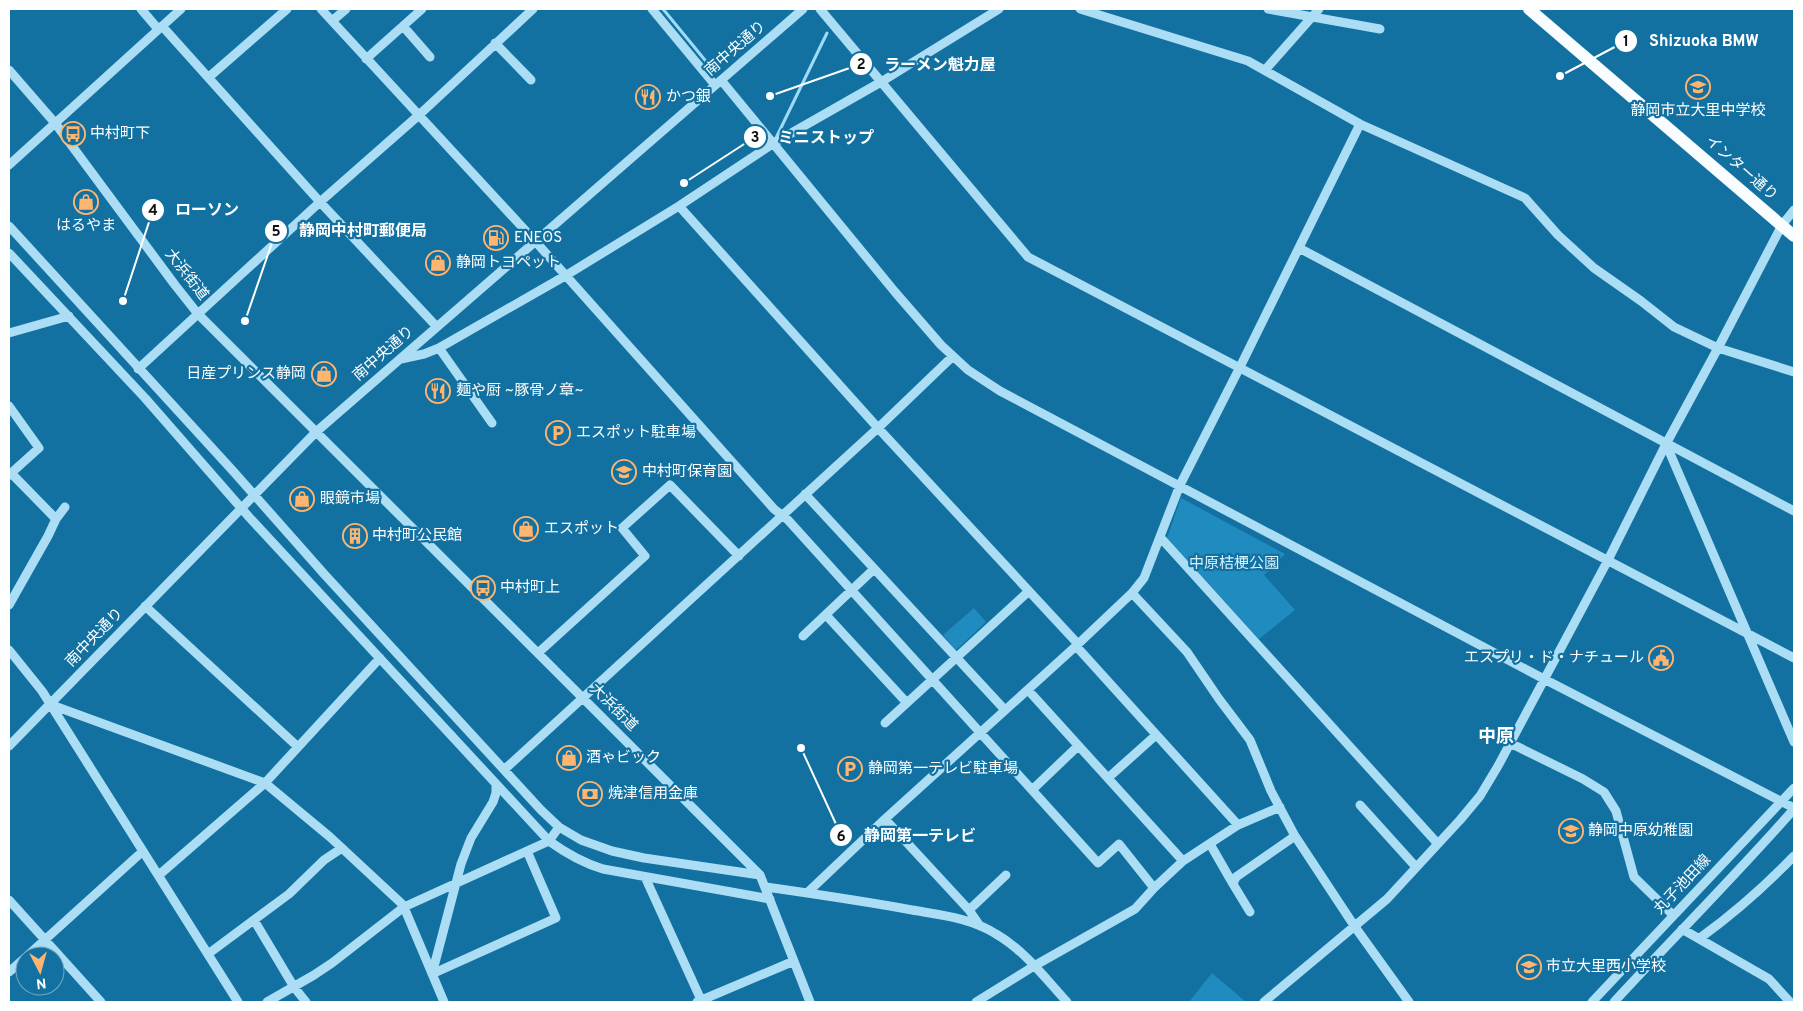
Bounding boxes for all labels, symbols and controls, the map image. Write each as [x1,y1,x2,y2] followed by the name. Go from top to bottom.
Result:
[701,17,771,81] street label: 南中央通り
[1614,25,1769,56] callout: Shizuoka BMW
[1649,32,1759,52] text: Shizuoka BMW
[1623,33,1629,52] text: 1
[849,49,1006,80] callout: ラーメン魁力屋
[856,56,866,75] text: 2
[884,56,996,76] text: ラーメン魁力屋
[1685,74,1711,100] school or university icon: 静岡市立大里中学校
[635,84,661,110] restaurant icon: かつ銀
[666,88,711,107] place label: かつ銀
[1630,102,1766,121] place label: 静岡市立大里中学校
[60,121,86,147] bus stop icon: 中村町下
[743,122,884,153] callout: ミニストップ
[90,124,150,144] place label: 中村町下
[751,129,760,148] text: 3
[778,129,874,149] text: ミニストップ
[1701,132,1781,206] street label: インター通り
[73,189,99,215] shop icon: はるやま
[140,194,249,225] callout: ローソン
[175,201,239,221] text: ローソン
[148,202,158,221] text: 4
[264,215,437,246] callout: 静岡中村町郵便局
[56,217,116,236] place label: はるやま
[299,221,427,242] text: 静岡中村町郵便局
[271,223,281,242] text: 5
[483,225,509,251] fuel station icon: ENEOS
[514,229,562,248] place label: ENEOS
[160,246,212,304] street label: 大浜街道
[425,250,451,276] shop icon: 静岡トヨペット
[456,254,561,273] place label: 静岡トヨペット
[349,322,419,386] street label: 南中央通り
[311,361,337,387] shop icon: 日産プリンス静岡
[186,365,306,384] place label: 日産プリンス静岡
[425,378,451,404] restaurant icon: 麺や厨 ~豚骨ノ章~
[456,382,584,401] place label: 麺や厨 ~豚骨ノ章~
[545,420,571,446] parking icon: エスポット駐車場
[576,424,696,443] place label: エスポット駐車場
[611,459,637,485] school or university icon: 中村町保育園
[642,462,732,482] place label: 中村町保育園
[289,486,315,512] shop icon: 眼鏡市場
[320,490,380,509] place label: 眼鏡市場
[513,516,539,542] shop icon: エスポット
[544,520,619,539] place label: エスポット
[342,523,368,549] building icon: 中村町公民館
[372,526,462,546] place label: 中村町公民館
[1189,555,1279,574] park label: 中原桔梗公園
[470,575,496,601] bus stop icon: 中村町上
[500,578,560,598] place label: 中村町上
[62,604,128,672] street label: 南中央通り
[1648,645,1674,671] public building icon: エスプリ・ド・ナチュール
[1464,649,1644,668] place label: エスプリ・ド・ナチュール
[585,680,641,736] street label: 大浜街道
[1478,726,1514,749] district label: 中原
[556,745,582,771] shop icon: 酒ゃビック
[586,749,661,768] place label: 酒ゃビック
[837,756,863,782] parking icon: 静岡第一テレビ駐車場
[868,760,1018,779] place label: 静岡第一テレビ駐車場
[577,781,603,807] bank icon: 焼津信用金庫
[608,785,698,804] place label: 焼津信用金庫
[1558,818,1584,844] school or university icon: 静岡中原幼稚園
[829,820,986,851] callout: 静岡第一テレビ
[1588,822,1693,841] place label: 静岡中原幼稚園
[864,827,976,847] text: 静岡第一テレビ
[836,828,846,847] text: 6
[1650,851,1716,919] street label: 丸子池田線
[15,946,65,996] north arrow
[1516,954,1542,980] school or university icon: 市立大里西小学校
[1546,958,1666,977] place label: 市立大里西小学校
[35,973,47,991] text: N

